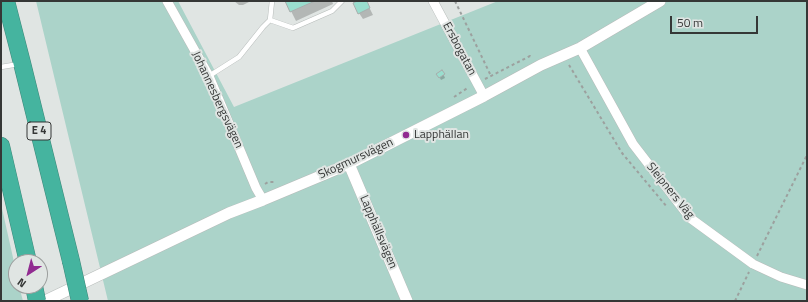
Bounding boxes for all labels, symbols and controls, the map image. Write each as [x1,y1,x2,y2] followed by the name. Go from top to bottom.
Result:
[672,8,760,34] scale bar
[677,13,703,32] text: 50 m
[439,20,479,78] street label: Ersbogatan
[188,49,246,151] street label: Johannesbergsvägen
[27,122,51,140] road number: E 4
[414,128,469,142] place label: Lapphällan
[401,130,411,140] marker: Lapphällan
[316,135,396,183] street label: Skogmursvägen
[643,160,697,222] street label: Sleipners Väg
[356,193,400,271] street label: Lapphällsvägen
[8,254,48,294] north arrow
[14,274,29,292] text: N

